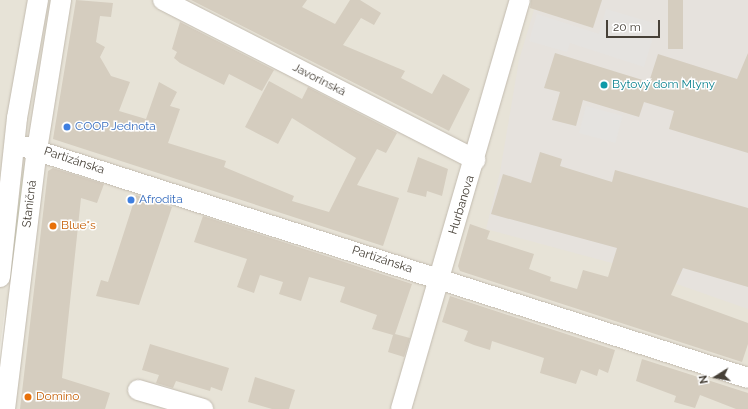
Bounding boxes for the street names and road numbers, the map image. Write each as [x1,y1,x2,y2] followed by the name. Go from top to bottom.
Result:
[290,60,348,100] street label: Javorinská
[42,144,106,178] street label: Partizánska
[446,174,478,236] street label: Hurbanova
[20,180,40,228] street label: Staničná
[350,243,414,277] street label: Partizánska

